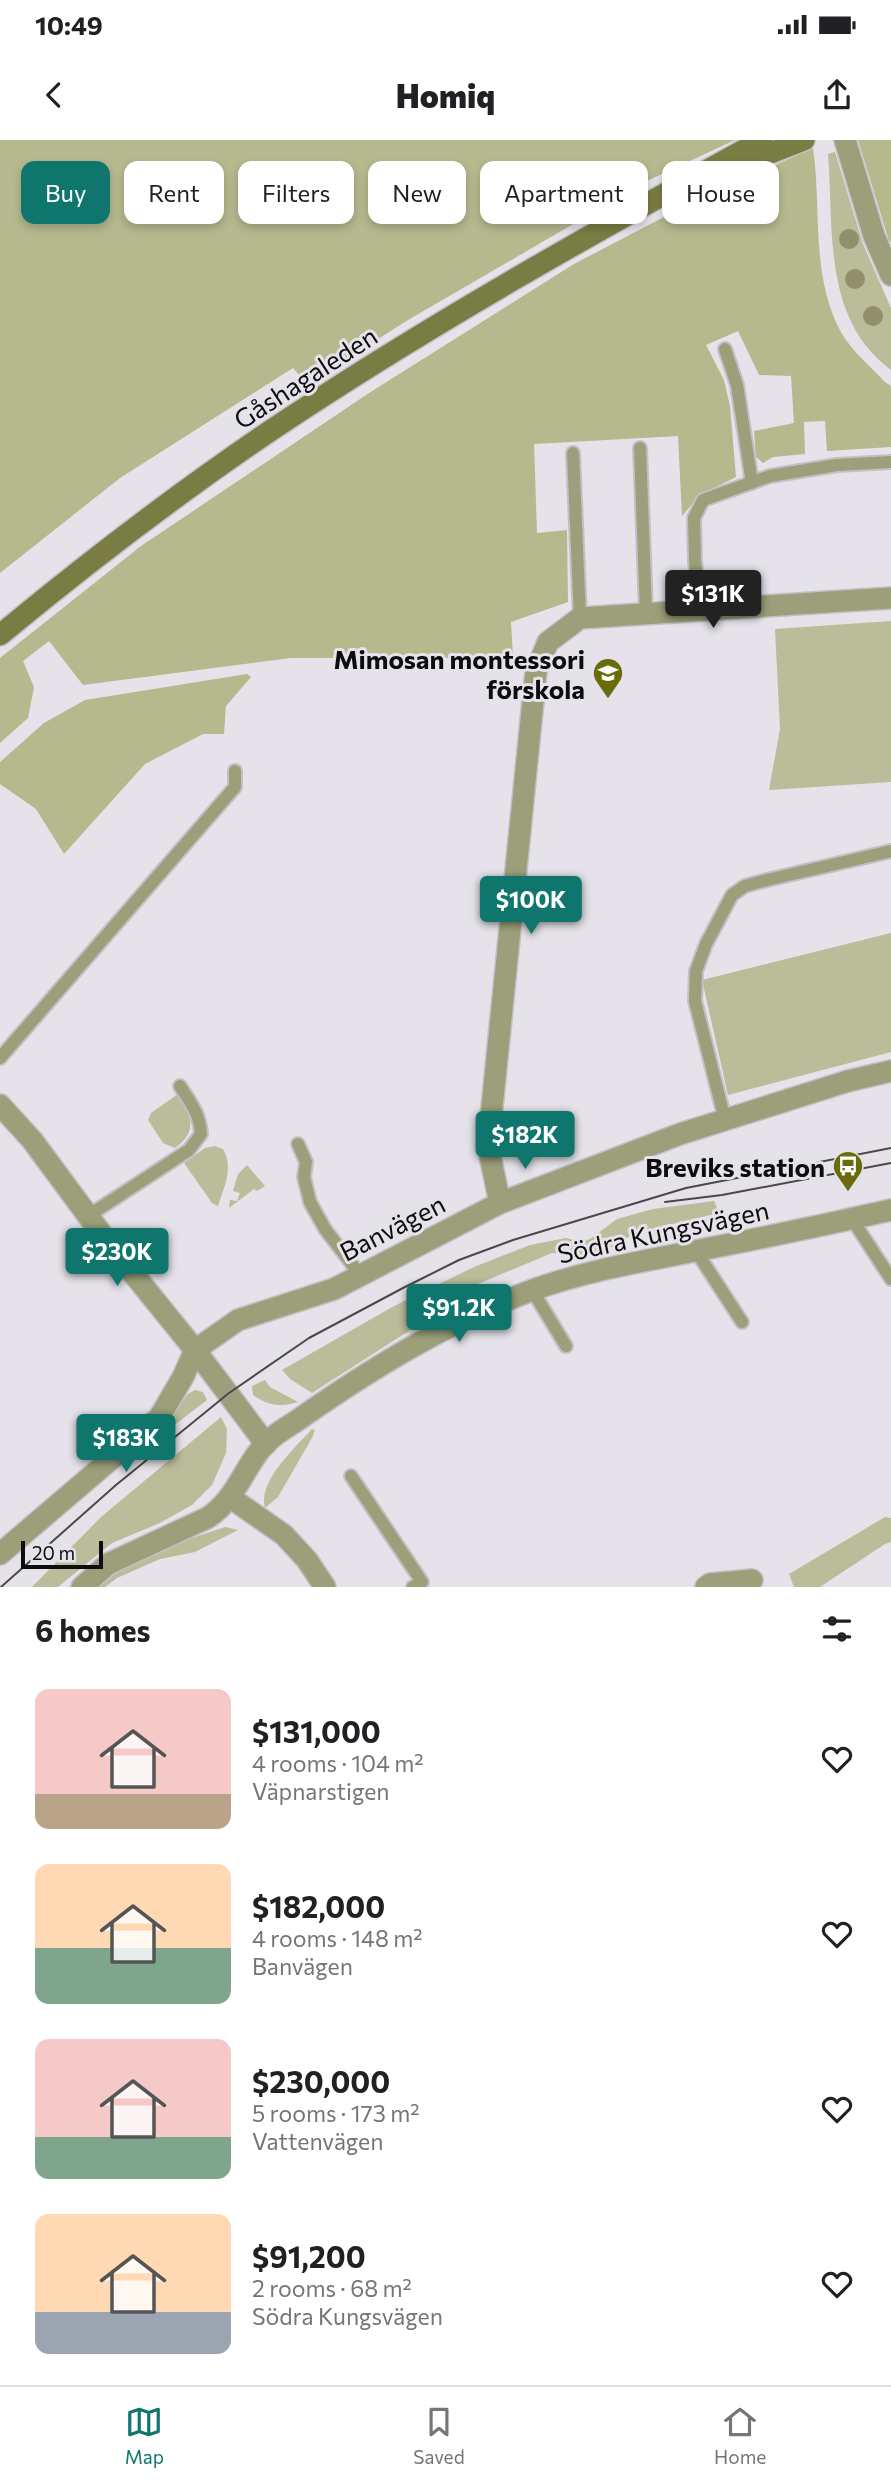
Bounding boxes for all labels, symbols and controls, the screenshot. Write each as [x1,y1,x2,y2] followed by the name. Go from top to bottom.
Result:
[35,9,103,40] text: 10:49
[396,75,495,115] text: Homiq
[35,76,73,114] icon: back
[818,76,856,114] icon: share
[21,161,110,224] chip: Buy
[124,161,224,224] chip: Rent
[238,161,354,224] chip: Filters
[368,161,466,224] chip: New
[480,161,648,224] chip: Apartment
[662,161,779,224] chip: House
[228,319,382,435] street label: Gåshagaleden
[664,570,762,630] pin: $131K
[681,579,745,607] text: $131K
[333,643,585,704] place label: Mimosan montessori förskola
[591,656,625,700] school or university icon: Mimosan montessori förskola
[482,876,580,936] pin: $100K
[496,885,566,913] text: $100K
[476,1112,574,1171] pin: $182K
[492,1120,558,1148] text: $182K
[831,1149,865,1193] bus stop icon: Breviks station
[645,1151,825,1182] place label: Breviks station
[334,1187,450,1267] street label: Banvägen
[554,1193,772,1269] street label: Södra Kungsvägen
[68,1228,166,1288] pin: $230K
[81,1237,153,1265] text: $230K
[402,1284,516,1344] pin: $91.2K
[422,1293,496,1321] text: $91.2K
[77,1414,175,1474] pin: $183K
[92,1423,160,1451] text: $183K
[21,1538,103,1570] scale bar
[32,1541,75,1564] text: 20 m
[818,1610,856,1648] icon: filters
[35,1611,150,1648] text: 6 homes
[252,1712,381,1749] text: $131,000
[91,1717,175,1801] icon: home
[818,1740,856,1778] icon: heart
[252,1749,424,1777] text: 4 rooms · 104 m²
[252,1777,389,1805] text: Väpnarstigen
[252,1887,385,1924] text: $182,000
[91,1892,175,1976] icon: home
[818,1915,856,1953] icon: heart
[252,1924,423,1952] text: 4 rooms · 148 m²
[252,1952,353,1980] text: Banvägen
[252,2062,390,2099] text: $230,000
[91,2067,175,2151] icon: home
[818,2090,856,2128] icon: heart
[252,2099,419,2127] text: 5 rooms · 173 m²
[252,2127,383,2155] text: Vattenvägen
[252,2237,366,2274] text: $91,200
[91,2242,175,2326] icon: home
[818,2265,856,2303] icon: heart
[252,2274,412,2302] text: 2 rooms · 68 m²
[252,2302,443,2330] text: Södra Kungsvägen
[125,2403,164,2468] tab: Map
[413,2403,465,2468] tab: Saved
[714,2403,766,2468] tab: Home

